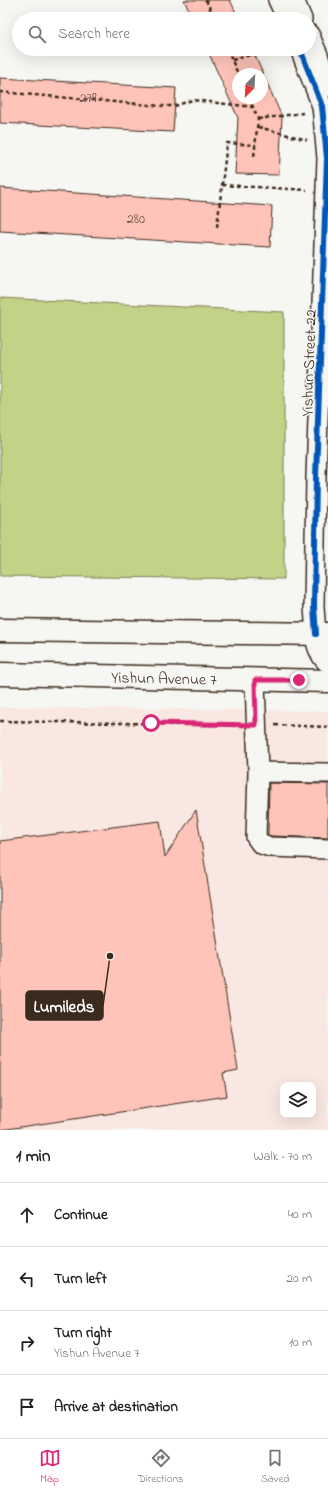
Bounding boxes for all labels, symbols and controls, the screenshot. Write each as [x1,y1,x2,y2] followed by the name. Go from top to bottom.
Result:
[12,12,316,56] search box
[26,23,48,45] icon: search
[58,23,130,45] text: Search here
[232,68,268,104] north arrow
[80,88,97,109] house number: 279
[127,209,145,230] house number: 280
[296,309,324,417] street label: Yishun Street 22
[111,666,217,693] street label: Yishun Avenue 7
[290,671,308,689] route end
[142,714,160,732] route start
[26,991,103,1020] callout: Lumileds
[34,995,95,1020] text: Lumileds
[280,1082,316,1118] map controls
[280,1082,316,1118] button: layers
[16,1144,50,1169] text: 1 min
[253,1147,312,1166] text: Walk · 70 m
[16,1204,38,1226] icon: ahead
[54,1204,108,1226] text: Continue
[288,1205,312,1224] text: 40 m
[16,1268,38,1290] icon: left
[54,1268,107,1290] text: Turn left
[287,1269,312,1288] text: 20 m
[54,1322,112,1344] text: Turn right
[16,1332,38,1354] icon: right
[289,1333,312,1352] text: 10 m
[54,1344,140,1363] text: Yishun Avenue 7
[16,1396,38,1418] icon: arrive
[54,1396,178,1418] text: Arrive at destination
[39,1447,61,1487] tab: Map
[138,1447,183,1487] tab: Directions
[261,1447,289,1487] tab: Saved

